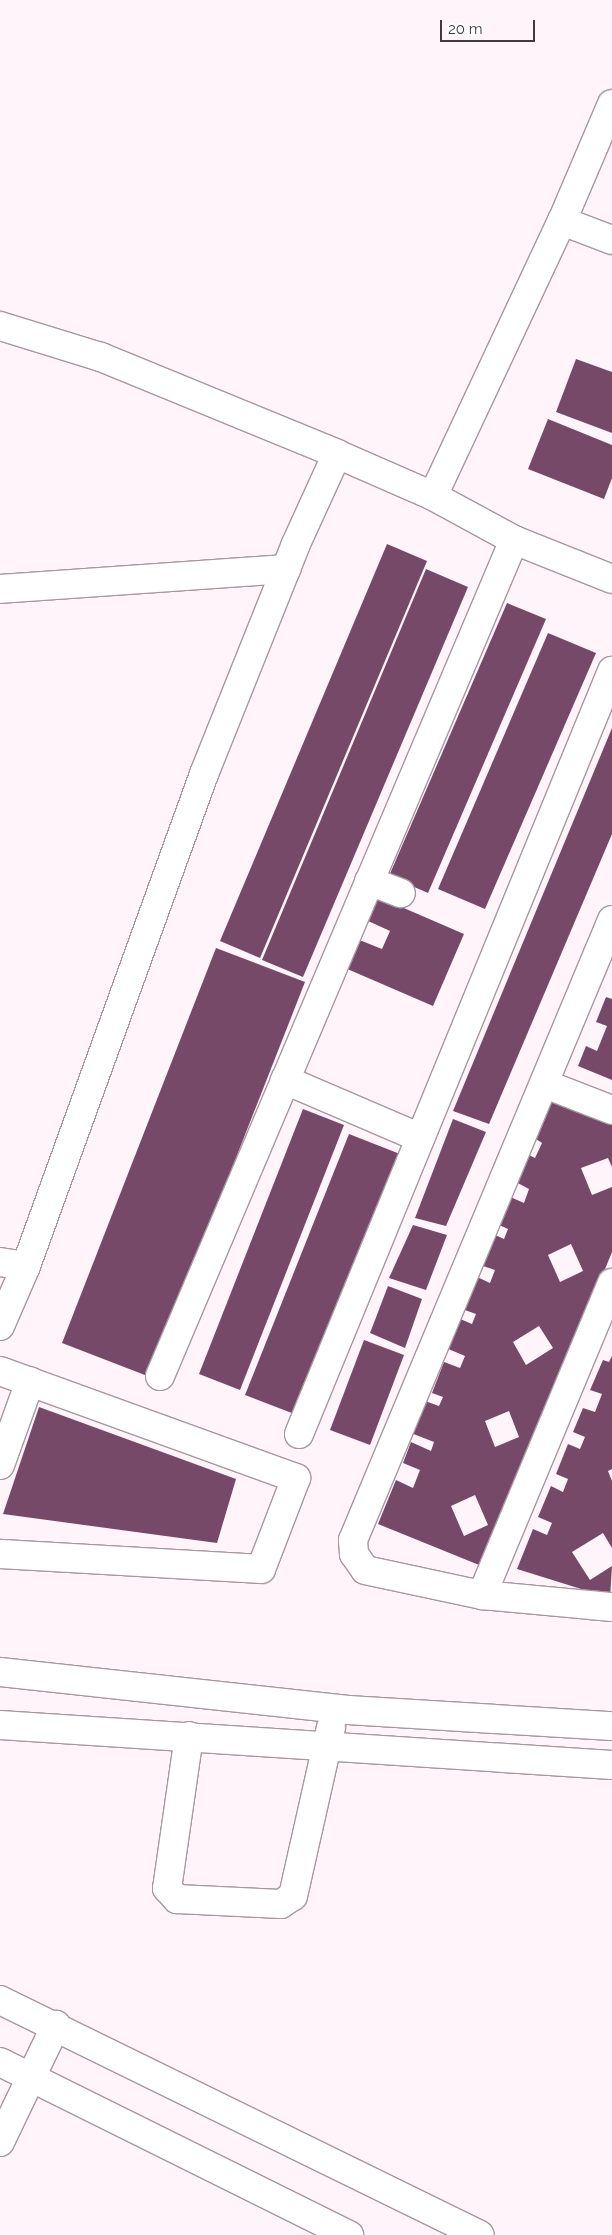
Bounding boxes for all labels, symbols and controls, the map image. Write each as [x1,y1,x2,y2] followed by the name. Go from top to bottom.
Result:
[442,10,537,42] scale bar
[448,20,483,38] text: 20 m

